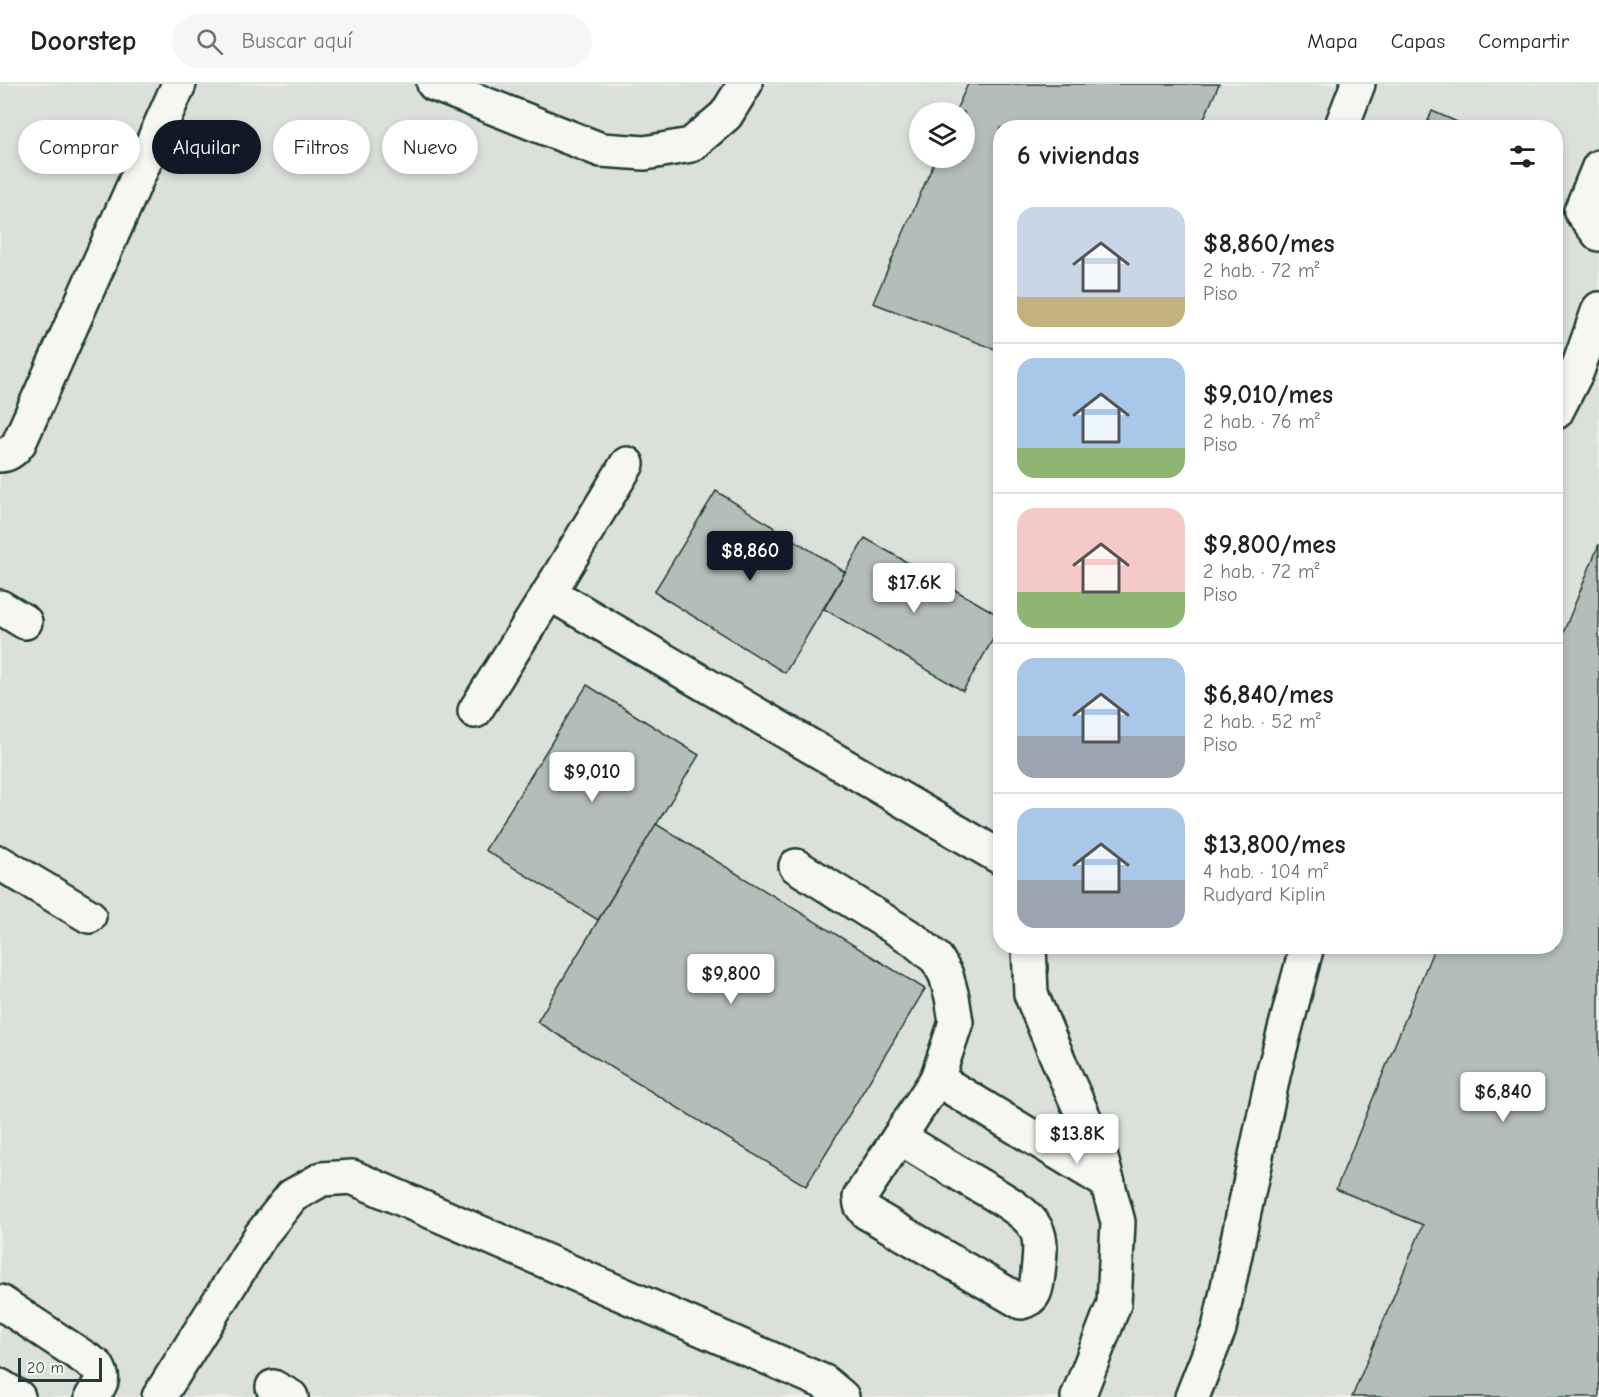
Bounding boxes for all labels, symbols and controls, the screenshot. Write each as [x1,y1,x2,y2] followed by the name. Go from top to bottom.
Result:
[172,14,592,68] search box
[30,25,136,57] text: Doorstep
[193,25,226,58] icon: search
[241,28,352,54] text: Buscar aquí
[1307,29,1358,53] text: Mapa
[1391,29,1445,53] text: Capas
[1478,29,1569,53] text: Compartir
[909,102,975,168] map controls
[909,102,975,168] button: layers
[18,120,140,174] chip: Comprar
[152,120,261,174] chip: Alquilar
[273,120,370,174] chip: Filtros
[382,120,478,174] chip: Nuevo
[1506,140,1539,173] icon: filters
[1017,141,1139,171] text: 6 viviendas
[1203,229,1335,259] text: $8,860/mes
[1065,231,1137,303] icon: home
[1203,259,1319,282] text: 2 hab. · 72 m²
[1203,282,1238,305] text: Piso
[1203,380,1333,410] text: $9,010/mes
[1065,382,1137,454] icon: home
[1203,410,1320,433] text: 2 hab. · 76 m²
[1203,433,1238,456] text: Piso
[1203,530,1336,560] text: $9,800/mes
[701,531,799,582] pin: $8,860
[1065,532,1137,604] icon: home
[721,539,779,562] text: $8,860
[1203,560,1319,583] text: 2 hab. · 72 m²
[865,563,963,614] pin: $17.6K
[887,571,941,594] text: $17.6K
[1203,583,1238,606] text: Piso
[1203,680,1334,710] text: $6,840/mes
[1065,682,1137,754] icon: home
[1203,710,1321,733] text: 2 hab. · 52 m²
[1203,733,1238,756] text: Piso
[543,752,641,803] pin: $9,010
[563,760,621,783] text: $9,010
[1203,830,1346,860] text: $13,800/mes
[1065,832,1137,904] icon: home
[1203,860,1329,883] text: 4 hab. · 104 m²
[1203,883,1326,906] text: Rudyard Kiplin
[682,954,780,1005] pin: $9,800
[701,962,761,985] text: $9,800
[1454,1072,1552,1123] pin: $6,840
[1474,1080,1532,1103] text: $6,840
[1028,1114,1126,1165] pin: $13.8K
[1050,1122,1104,1145] text: $13.8K
[18,1355,102,1382] scale bar
[27,1359,64,1377] text: 20 m

